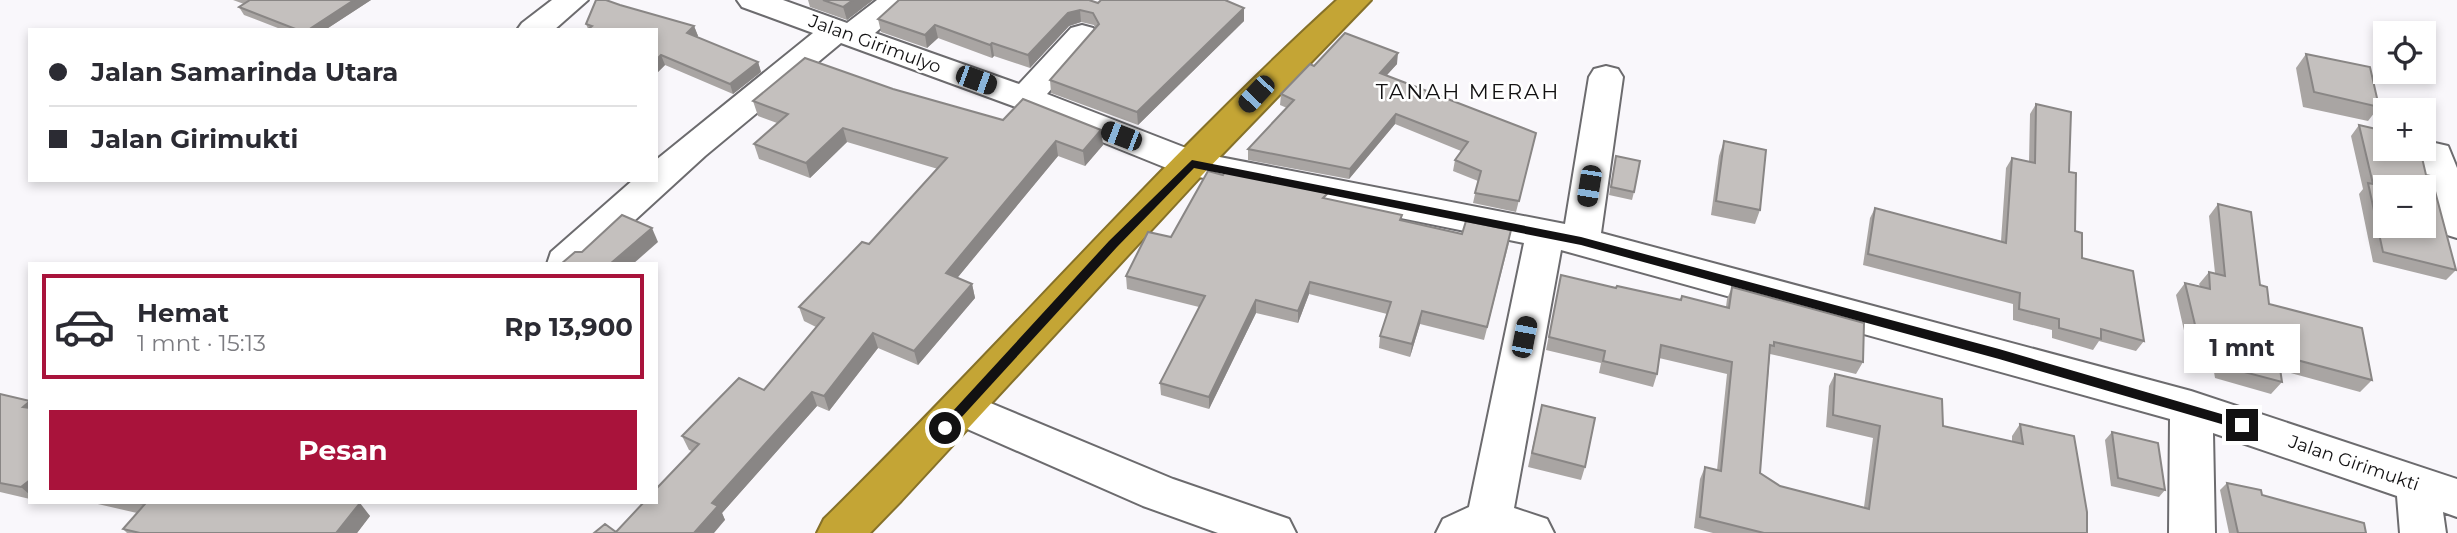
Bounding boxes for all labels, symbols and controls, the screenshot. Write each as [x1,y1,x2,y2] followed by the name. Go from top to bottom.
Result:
[805,9,944,78] street label: Jalan Girimulyo
[2373,21,2436,238] map controls
[2373,21,2436,84] button: locate
[91,56,398,88] text: Jalan Samarinda Utara
[953,63,1000,97] car
[1234,71,1279,117] car
[1376,79,1560,104] district label: TANAH MERAH
[2373,98,2436,161] button: +
[1098,119,1145,153] car
[91,123,298,155] text: Jalan Girimukti
[1576,164,1603,208] car
[2373,175,2436,238] button: −
[53,295,116,358] icon: car
[137,297,229,329] text: Hemat
[504,311,633,343] text: Rp 13,900
[1510,314,1539,360] car
[2184,324,2300,372] callout: 1 mnt
[137,329,266,357] text: 1 mnt · 15:13
[2209,334,2275,362] text: 1 mnt
[2226,409,2258,441] route end
[49,410,637,490] button: Pesan
[929,412,961,444] route start
[2285,430,2422,496] street label: Jalan Girimukti

